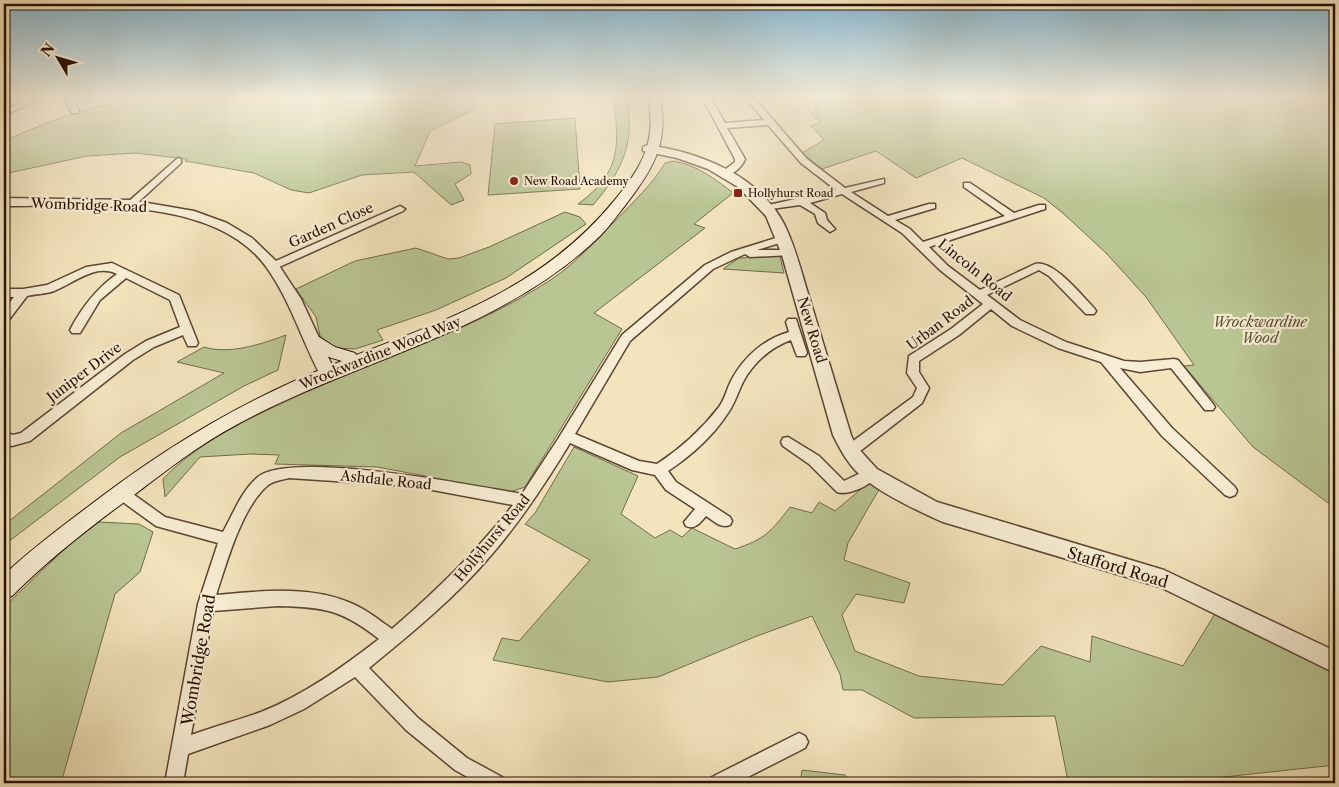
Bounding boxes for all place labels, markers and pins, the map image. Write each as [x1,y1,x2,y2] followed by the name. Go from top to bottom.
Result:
[524,174,630,188] place label: New Road Academy
[508,175,520,187] marker: New Road Academy
[748,186,834,200] place label: Hollyhurst Road
[732,187,744,199] marker: Hollyhurst Road

